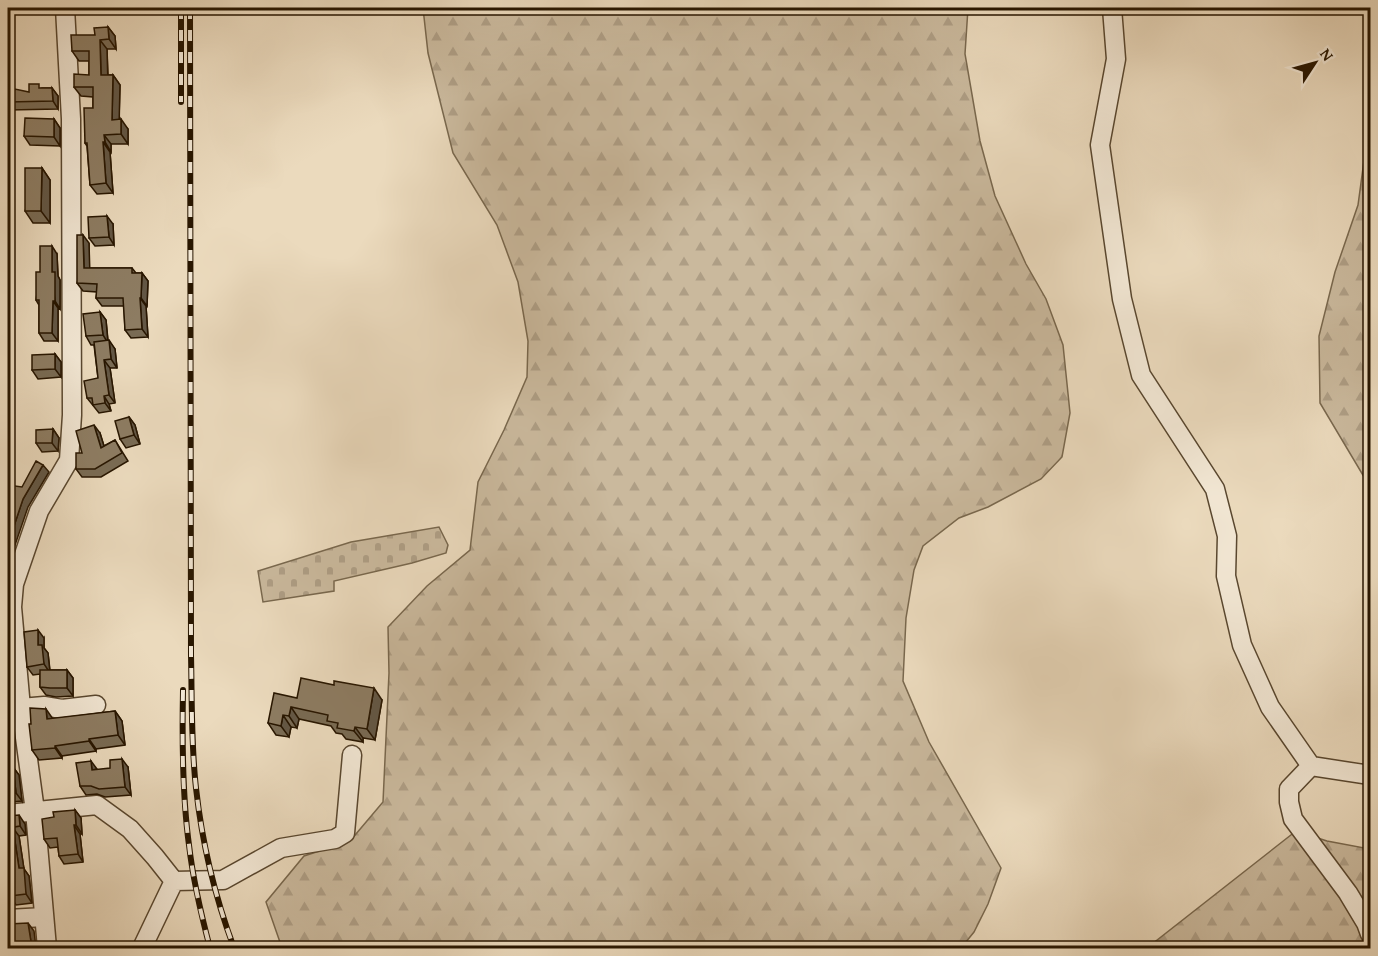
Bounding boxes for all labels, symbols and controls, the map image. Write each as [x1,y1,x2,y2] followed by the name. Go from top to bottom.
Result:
[1285,33,1345,93] north arrow
[1314,43,1340,66] text: N

